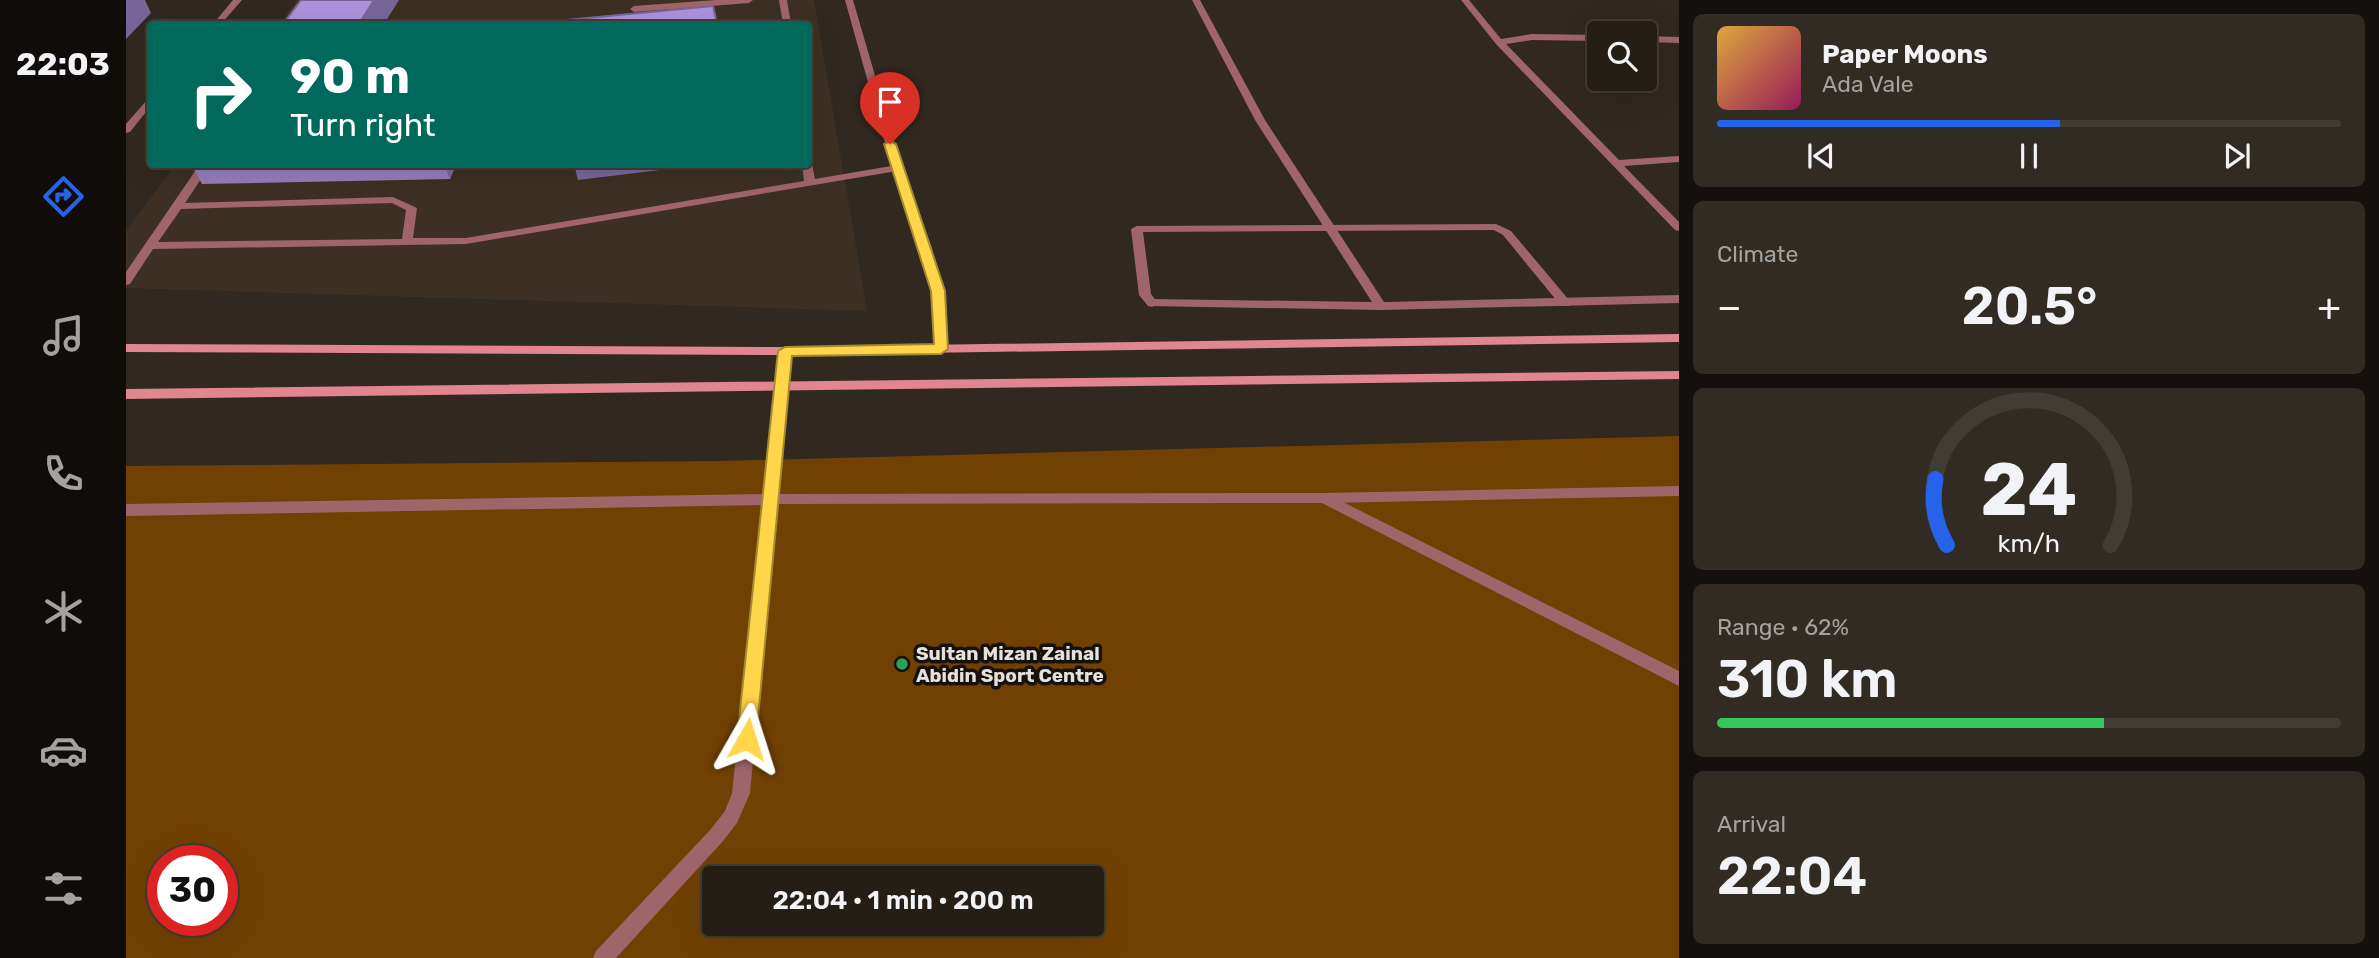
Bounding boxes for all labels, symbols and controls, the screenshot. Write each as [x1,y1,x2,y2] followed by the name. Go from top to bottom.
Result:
[1587,21,1657,91] map controls
[1587,21,1657,91] button: search
[1822,39,1988,70] text: Paper Moons
[16,45,110,83] text: 22:03
[290,47,410,105] text: 90 m
[175,49,266,140] icon: right
[1822,70,1914,98] text: Ada Vale
[860,72,920,144] pin
[871,83,909,121] icon: arrive
[290,106,435,144] text: Turn right
[1802,137,1840,175] icon: previous
[2010,137,2048,175] icon: pause
[2218,137,2256,175] icon: next
[39,172,88,221] icon: directions
[1717,240,1798,268] text: Climate
[1962,275,2097,337] text: 20.5°
[1717,284,1742,330] text: −
[2317,284,2341,330] text: +
[39,311,88,360] icon: music
[1981,447,2077,533] text: 24
[39,449,88,498] icon: phone
[1998,529,2060,558] text: km/h
[39,587,88,636] icon: climate
[1717,613,1849,641] text: Range · 62%
[916,642,1104,687] place label: Sultan Mizan Zainal Abidin Sport Centre
[1717,648,1898,710] text: 310 km
[894,656,910,672] marker: Sultan Mizan Zainal Abidin Sport Centre
[710,702,784,776] position arrow
[39,726,88,775] icon: car
[1717,810,1786,838] text: Arrival
[147,845,238,936] speed limit sign: 30
[1717,845,1867,907] text: 22:04
[39,864,88,913] icon: filters
[772,885,1034,916] text: 22:04 · 1 min · 200 m

